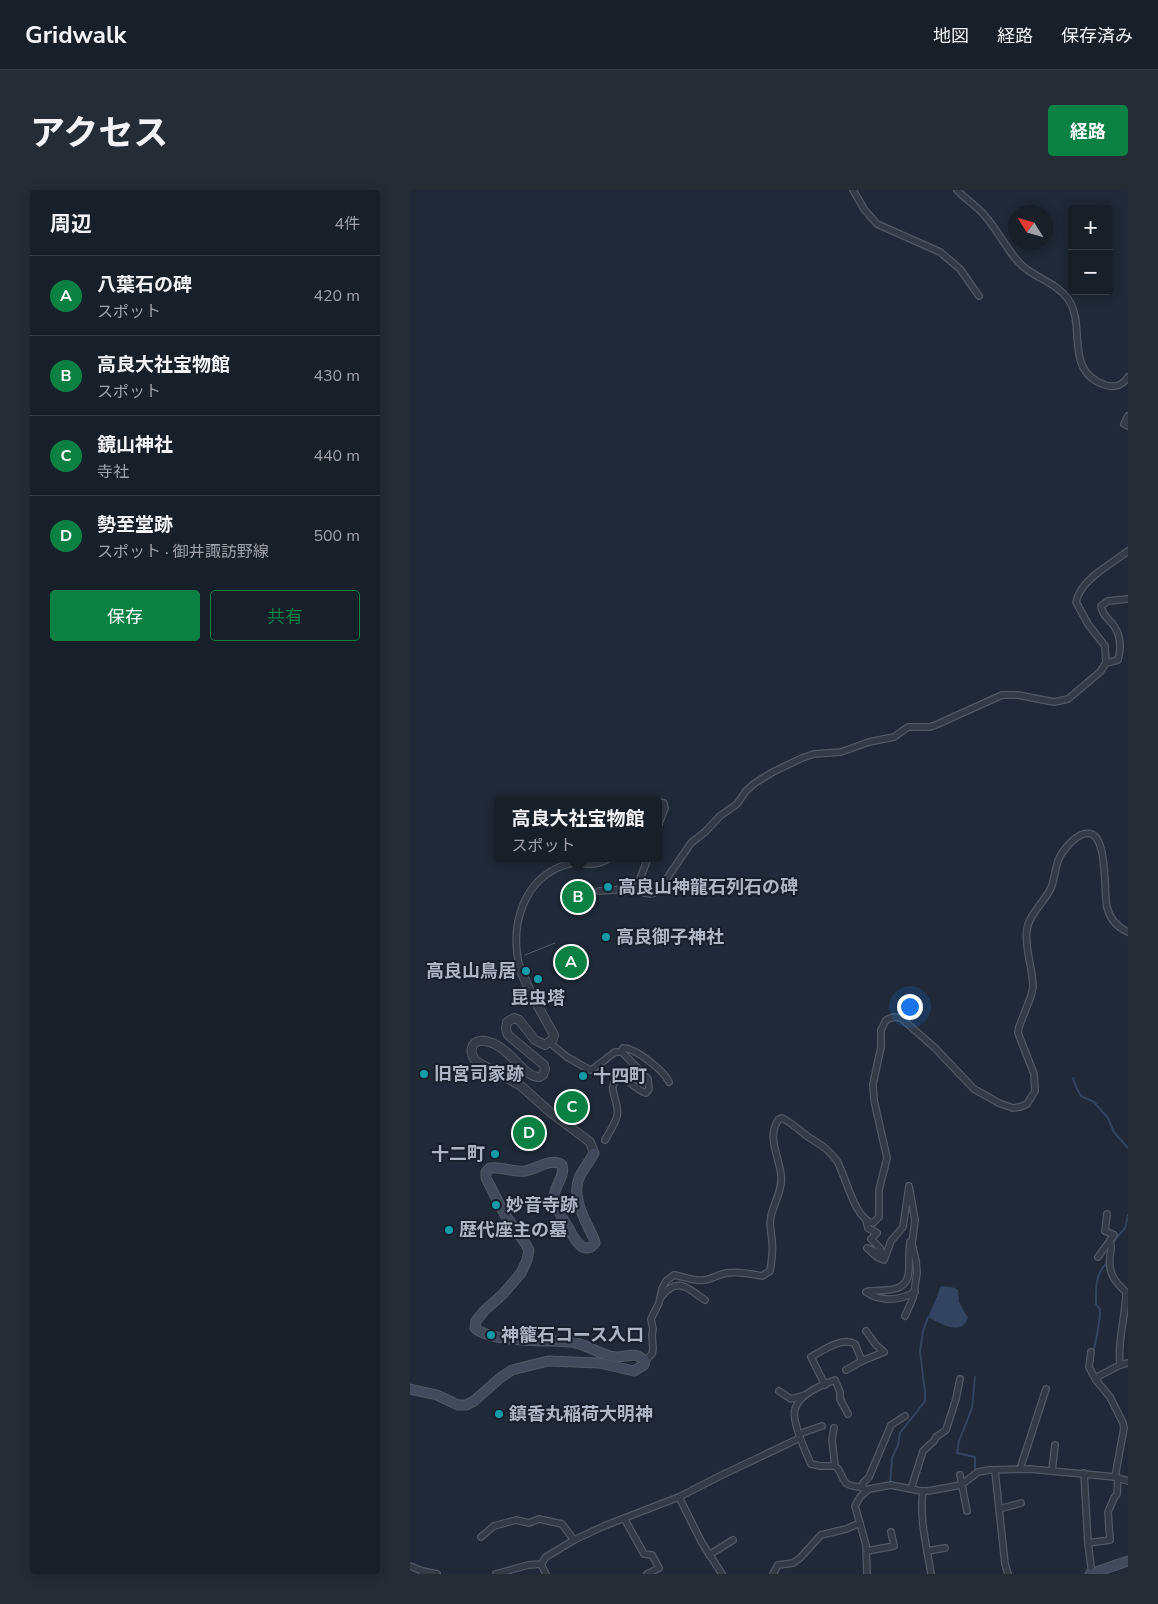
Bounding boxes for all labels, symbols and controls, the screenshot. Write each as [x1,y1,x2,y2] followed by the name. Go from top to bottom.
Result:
[25,19,126,51] text: Gridwalk
[933,24,969,48] text: 地図
[997,24,1033,48] text: 経路
[1061,24,1133,48] text: 保存済み
[1048,105,1128,156] button: 経路
[30,110,168,157] text: アクセス
[1008,205,1053,250] north arrow
[1068,205,1113,295] map controls
[1068,205,1113,250] button: +
[50,210,92,238] text: 周辺
[334,213,360,235] text: 4件
[1068,250,1113,295] button: −
[97,272,192,298] text: 八葉石の碑
[60,285,72,307] text: A
[313,285,360,307] text: 420 m
[97,301,161,323] text: スポット
[97,352,230,378] text: 高良大社宝物館
[60,365,72,387] text: B
[313,365,360,387] text: 430 m
[97,381,161,403] text: スポット
[97,432,173,458] text: 鏡山神社
[61,445,71,467] text: C
[313,445,360,467] text: 440 m
[97,461,129,483] text: 寺社
[97,512,173,538] text: 勢至堂跡
[60,525,72,547] text: D
[313,525,360,547] text: 500 m
[97,541,269,563] text: スポット · 御井諏訪野線
[50,590,200,641] button: 保存
[210,590,360,641] button: 共有
[494,797,662,862] popup
[511,806,645,832] text: 高良大社宝物館
[511,835,576,857] text: スポット
[618,875,798,899] place label: 高良山神龍石列石の碑
[562,878,594,916] pin: B
[602,881,614,893] marker: 高良山神龍石列石の碑
[616,925,724,949] place label: 高良御子神社
[600,931,612,943] marker: 高良御子神社
[555,943,587,981] pin: A
[426,959,516,983] place label: 高良山鳥居
[520,965,532,977] marker: 高良山鳥居
[532,973,544,985] marker: 昆虫塔
[511,986,565,1010] place label: 昆虫塔
[897,994,923,1020] your location
[434,1062,524,1086] place label: 旧宮司家跡
[593,1064,647,1088] place label: 十四町
[418,1068,430,1080] marker: 旧宮司家跡
[577,1070,589,1082] marker: 十四町
[556,1088,588,1126] pin: C
[513,1114,545,1152] pin: D
[431,1142,485,1166] place label: 十二町
[489,1148,501,1160] marker: 十二町
[506,1193,578,1217] place label: 妙音寺跡
[490,1199,502,1211] marker: 妙音寺跡
[459,1218,567,1242] place label: 歴代座主の墓
[443,1224,455,1236] marker: 歴代座主の墓
[501,1323,644,1347] place label: 神籠石コース入口
[485,1329,497,1341] marker: 神籠石コース入口
[508,1402,653,1426] place label: 鎮香丸稲荷大明神
[493,1408,505,1420] marker: 鎮香丸稲荷大明神

